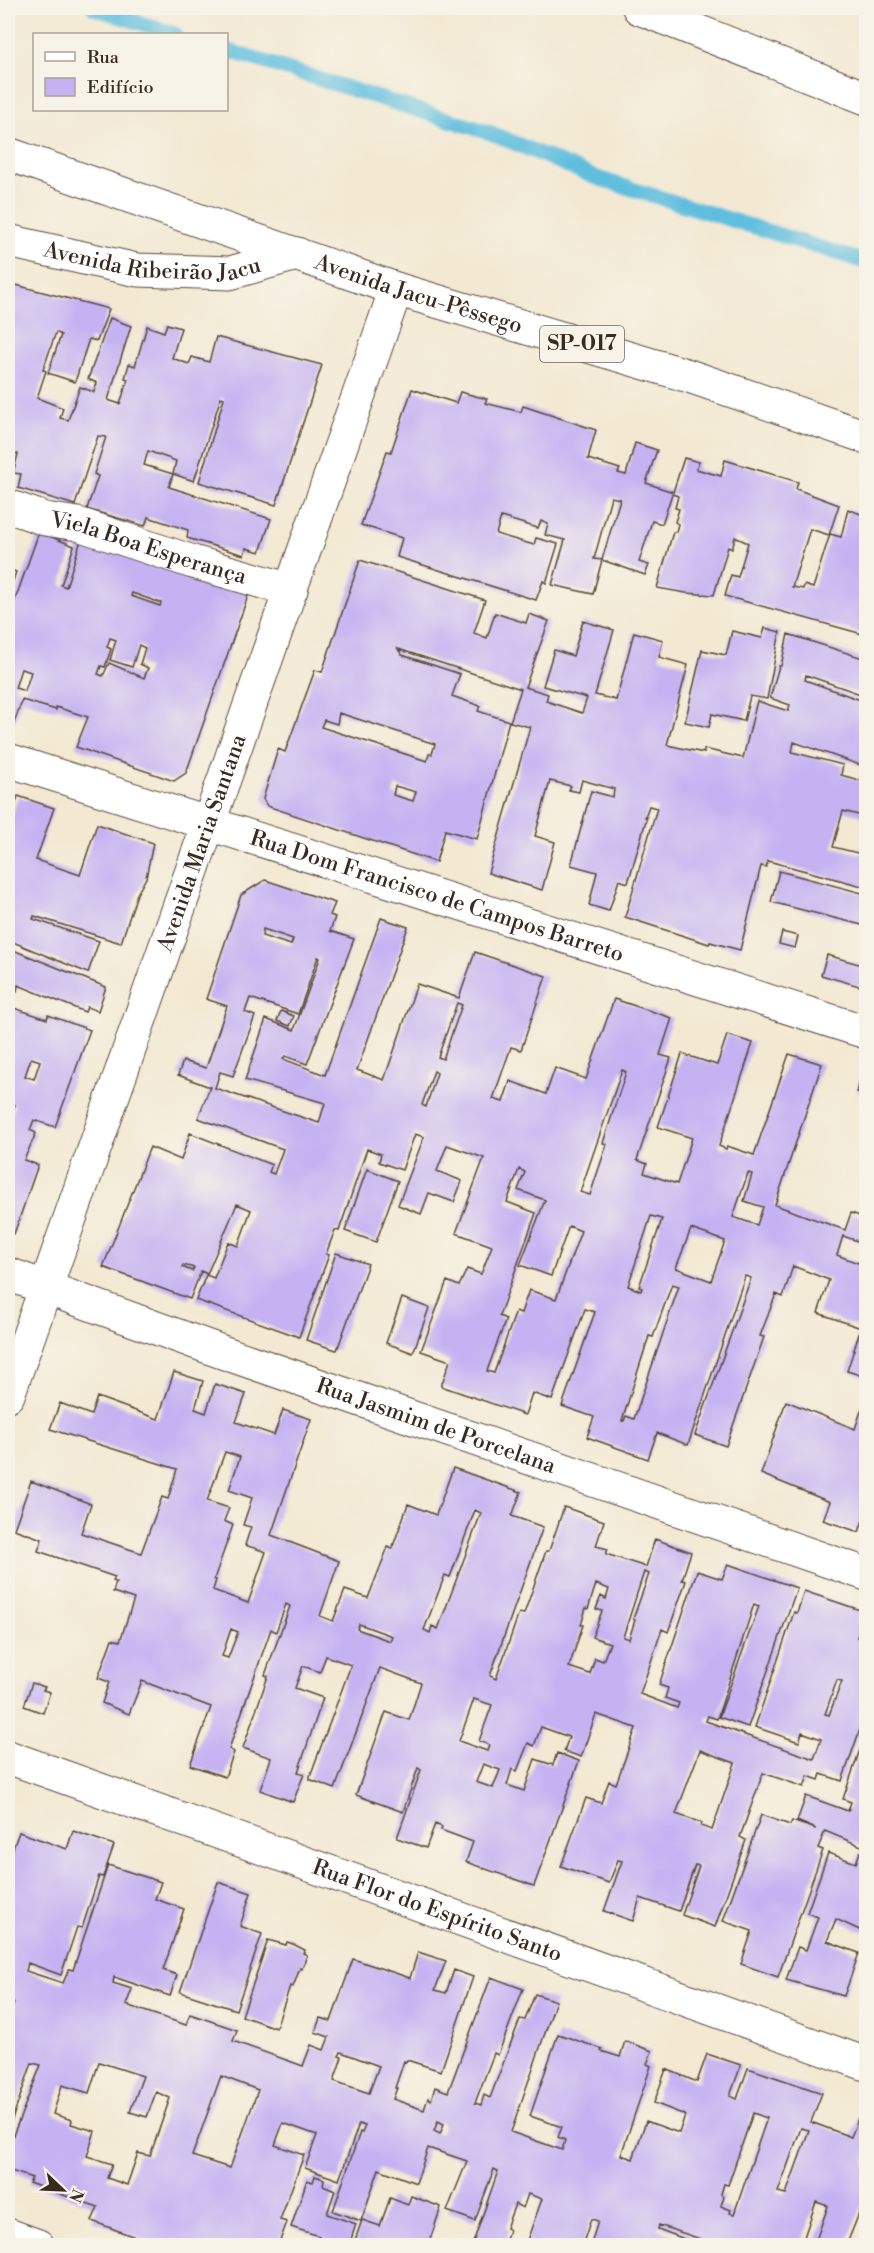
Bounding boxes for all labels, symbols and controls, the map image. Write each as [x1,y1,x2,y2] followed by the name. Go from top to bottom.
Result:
[33,33,228,111] legend
[87,46,120,69] text: Rua
[87,76,154,99] text: Edifício
[40,236,264,287] street label: Avenida Ribeirão Jacu
[310,248,526,339] street label: Avenida Jacu-Pêssego
[540,326,624,362] road number: SP-017
[48,506,250,590] street label: Viela Boa Esperança
[151,730,252,956] street label: Avenida Maria Santana
[247,824,627,968] street label: Rua Dom Francisco de Campos Barreto
[313,1372,560,1480] street label: Rua Jasmim de Porcelana
[309,1854,566,1968] street label: Rua Flor do Espírito Santo
[33,2160,93,2220] north arrow
[64,2186,88,2206] text: N

